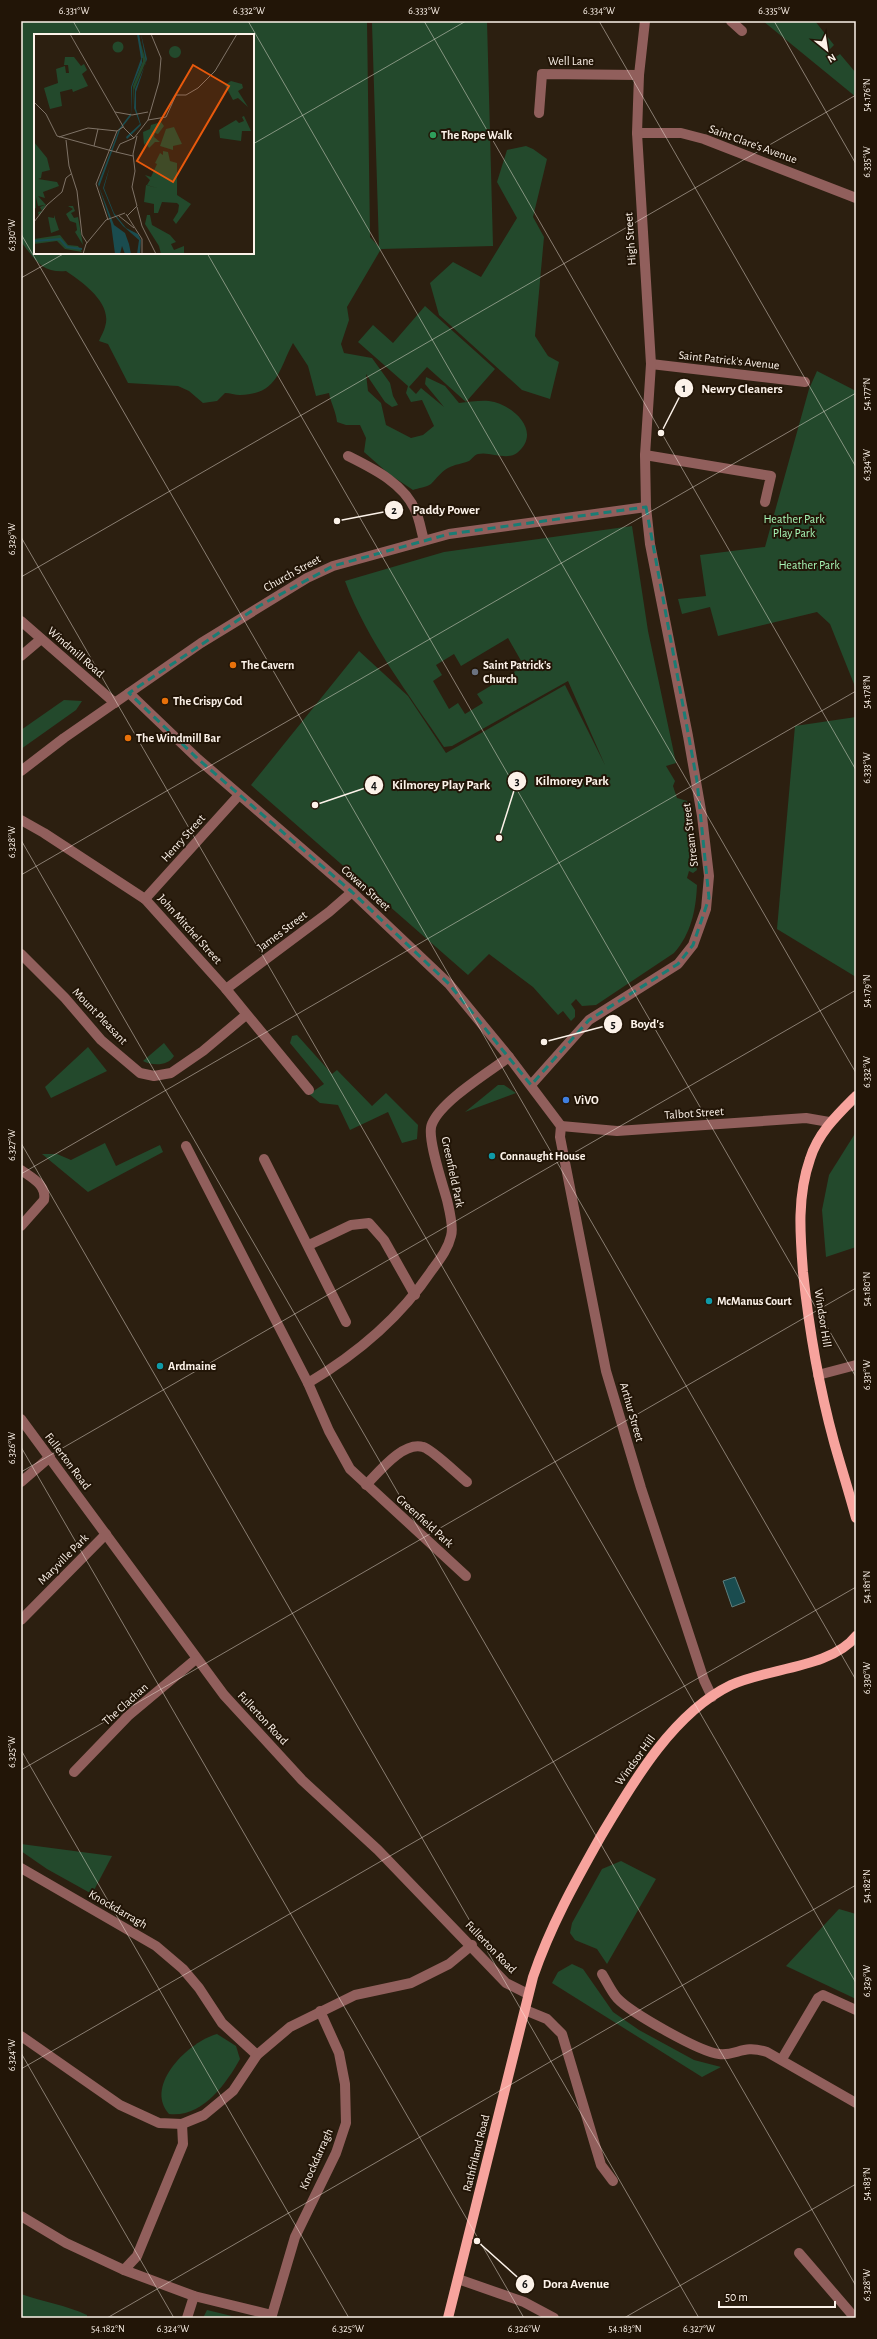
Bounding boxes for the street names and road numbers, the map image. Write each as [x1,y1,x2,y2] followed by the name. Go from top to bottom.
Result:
[548,55,594,67] street label: Well Lane
[707,122,799,166] street label: Saint Clare's Avenue
[622,212,638,266] street label: High Street
[678,349,780,371] street label: Saint Patrick's Avenue
[261,552,323,594] street label: Church Street
[46,624,106,680] street label: Windmill Road
[680,802,700,868] street label: Stream Street
[159,812,208,865] street label: Henry Street
[339,863,393,913] street label: Cowan Street
[156,892,224,966] street label: John Mitchel Street
[255,908,309,953] street label: James Street
[70,985,130,1047] street label: Mount Pleasant
[664,1105,724,1121] street label: Talbot Street
[440,1136,466,1209] street label: Greenfield Park
[812,1288,834,1348] street label: Windsor Hill
[618,1381,646,1443] street label: Arthur Street
[43,1430,93,1492] street label: Fullerton Road
[394,1492,456,1550] street label: Greenfield Park
[35,1531,92,1587] street label: Maryville Park
[100,1681,150,1727] street label: The Clachan
[236,1689,290,1747] street label: Fullerton Road
[613,1733,657,1787] street label: Windsor Hill
[87,1887,149,1931] street label: Knockdarragh
[463,1919,519,1975] street label: Fullerton Road
[461,2113,491,2193] street label: Rathfriland Road
[297,2127,335,2191] street label: Knockdarragh

